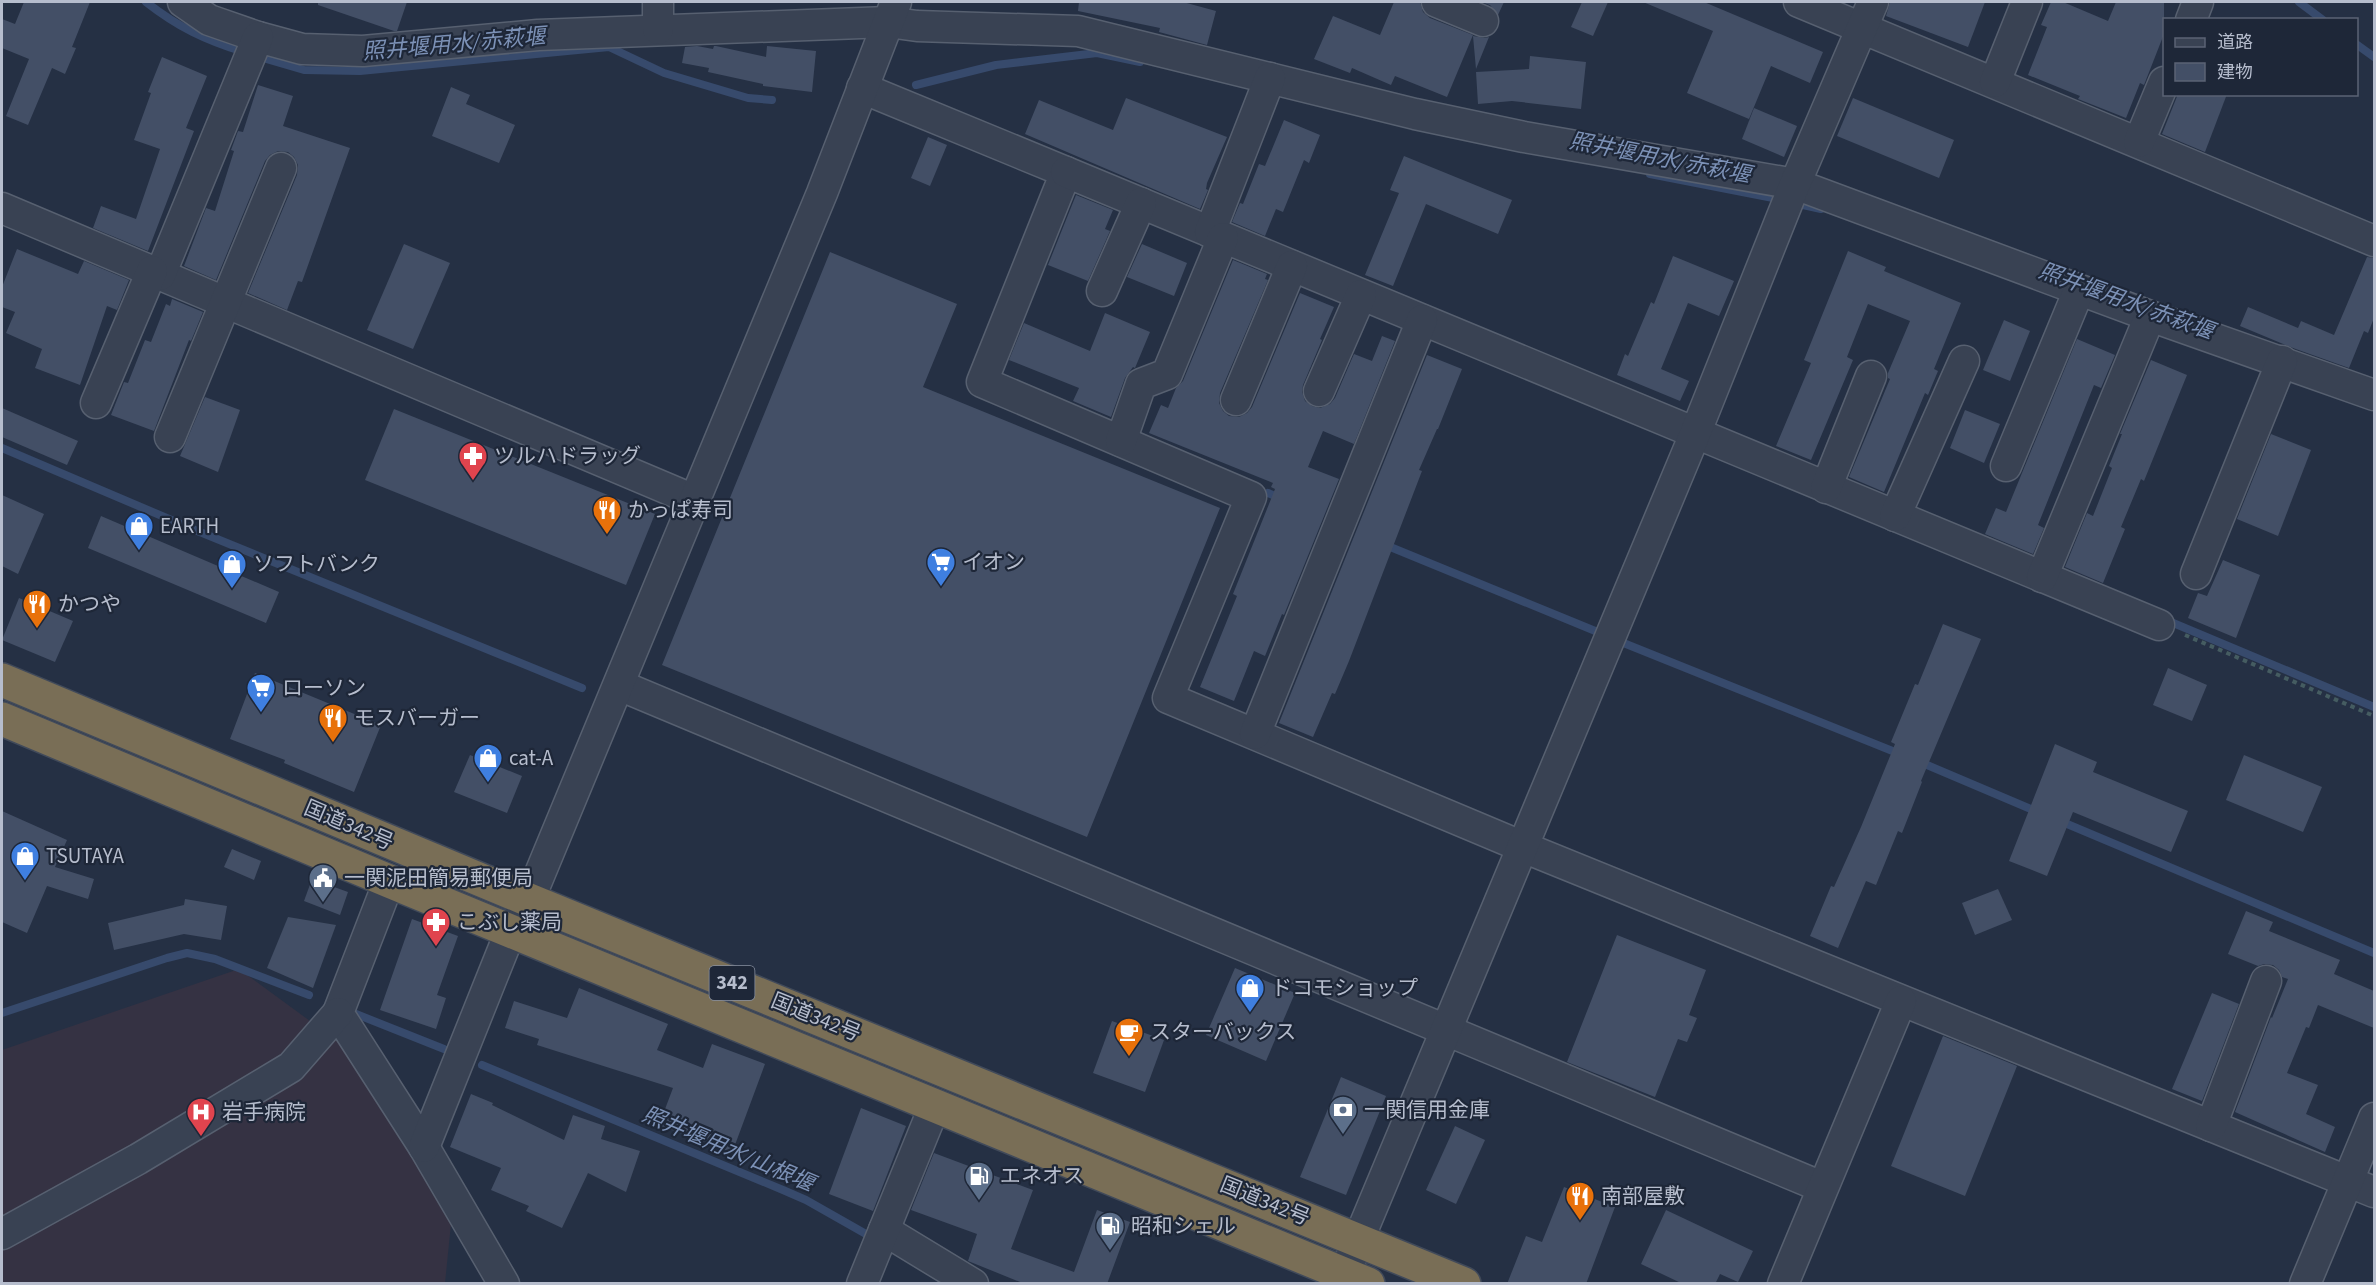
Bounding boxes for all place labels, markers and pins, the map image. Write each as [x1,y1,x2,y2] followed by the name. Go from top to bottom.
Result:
[457,440,489,482] pharmacy icon: ツルハドラッグ
[494,441,641,471] place label: ツルハドラッグ
[591,494,623,536] restaurant icon: かっぱ寿司
[628,495,733,525] place label: かっぱ寿司
[123,510,155,552] shop icon: EARTH
[160,511,219,541] place label: EARTH
[925,546,957,588] supermarket icon: イオン
[962,547,1025,577] place label: イオン
[216,548,248,590] shop icon: ソフトバンク
[253,549,380,579] place label: ソフトバンク
[21,588,53,630] restaurant icon: かつや
[58,589,121,619] place label: かつや
[245,672,277,714] supermarket icon: ローソン
[282,673,366,703] place label: ローソン
[317,702,349,744] restaurant icon: モスバーガー
[354,703,480,733] place label: モスバーガー
[472,742,504,784] shop icon: cat-A
[509,743,554,773] place label: cat-A
[9,840,41,882] shop icon: TSUTAYA
[46,841,124,871] place label: TSUTAYA
[307,862,339,904] public building icon: 一関泥田簡易郵便局
[344,863,533,893] place label: 一関泥田簡易郵便局
[420,906,452,948] pharmacy icon: こぶし薬局
[457,907,562,937] place label: こぶし薬局
[1234,972,1266,1014] shop icon: ドコモショップ
[1271,973,1418,1003] place label: ドコモショップ
[1113,1016,1145,1058] cafe icon: スターバックス
[1150,1017,1296,1047] place label: スターバックス
[1327,1094,1359,1136] bank icon: 一関信用金庫
[1364,1095,1490,1125] place label: 一関信用金庫
[185,1096,217,1138] hospital icon: 岩手病院
[222,1097,306,1127] place label: 岩手病院
[963,1160,995,1202] fuel station icon: エネオス
[1000,1161,1084,1191] place label: エネオス
[1564,1180,1596,1222] restaurant icon: 南部屋敷
[1601,1181,1685,1211] place label: 南部屋敷
[1094,1210,1126,1252] fuel station icon: 昭和シェル
[1131,1211,1236,1241] place label: 昭和シェル

